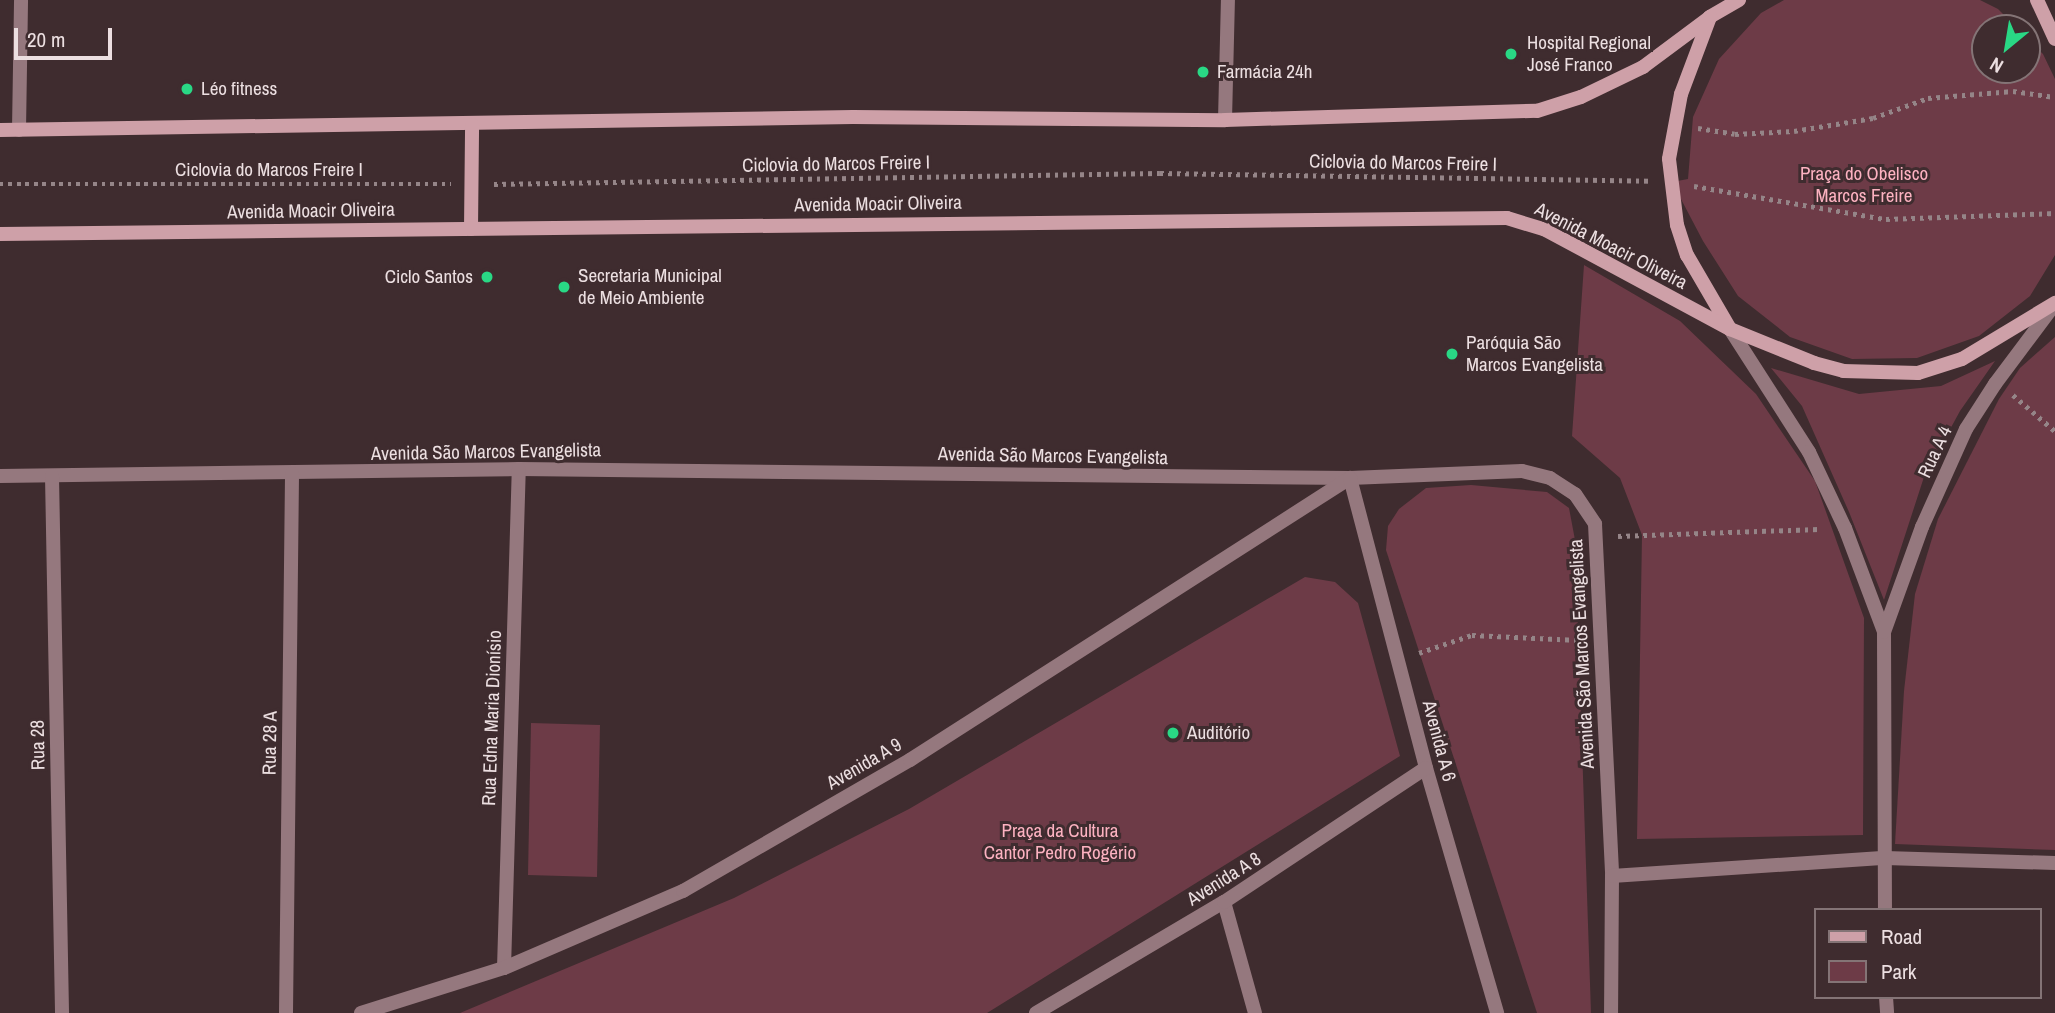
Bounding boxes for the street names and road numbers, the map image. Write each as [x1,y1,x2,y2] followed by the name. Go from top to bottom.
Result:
[1309,150,1497,176] street label: Ciclovia do Marcos Freire I
[742,151,930,177] street label: Ciclovia do Marcos Freire I
[175,159,363,181] street label: Ciclovia do Marcos Freire I
[794,191,962,217] street label: Avenida Moacir Oliveira
[227,198,395,224] street label: Avenida Moacir Oliveira
[1531,198,1691,294] street label: Avenida Moacir Oliveira
[1913,422,1957,482] street label: Rua A 4
[371,439,601,465] street label: Avenida São Marcos Evangelista
[938,443,1168,469] street label: Avenida São Marcos Evangelista
[1565,539,1599,769] street label: Avenida São Marcos Evangelista
[478,630,506,806] street label: Rua Edna Maria Dionísio
[1417,697,1461,785] street label: Avenida A 6
[258,710,282,776] street label: Rua 28 A
[26,720,50,770] street label: Rua 28
[822,733,906,795] street label: Avenida A 9
[1182,847,1266,911] street label: Avenida A 8

